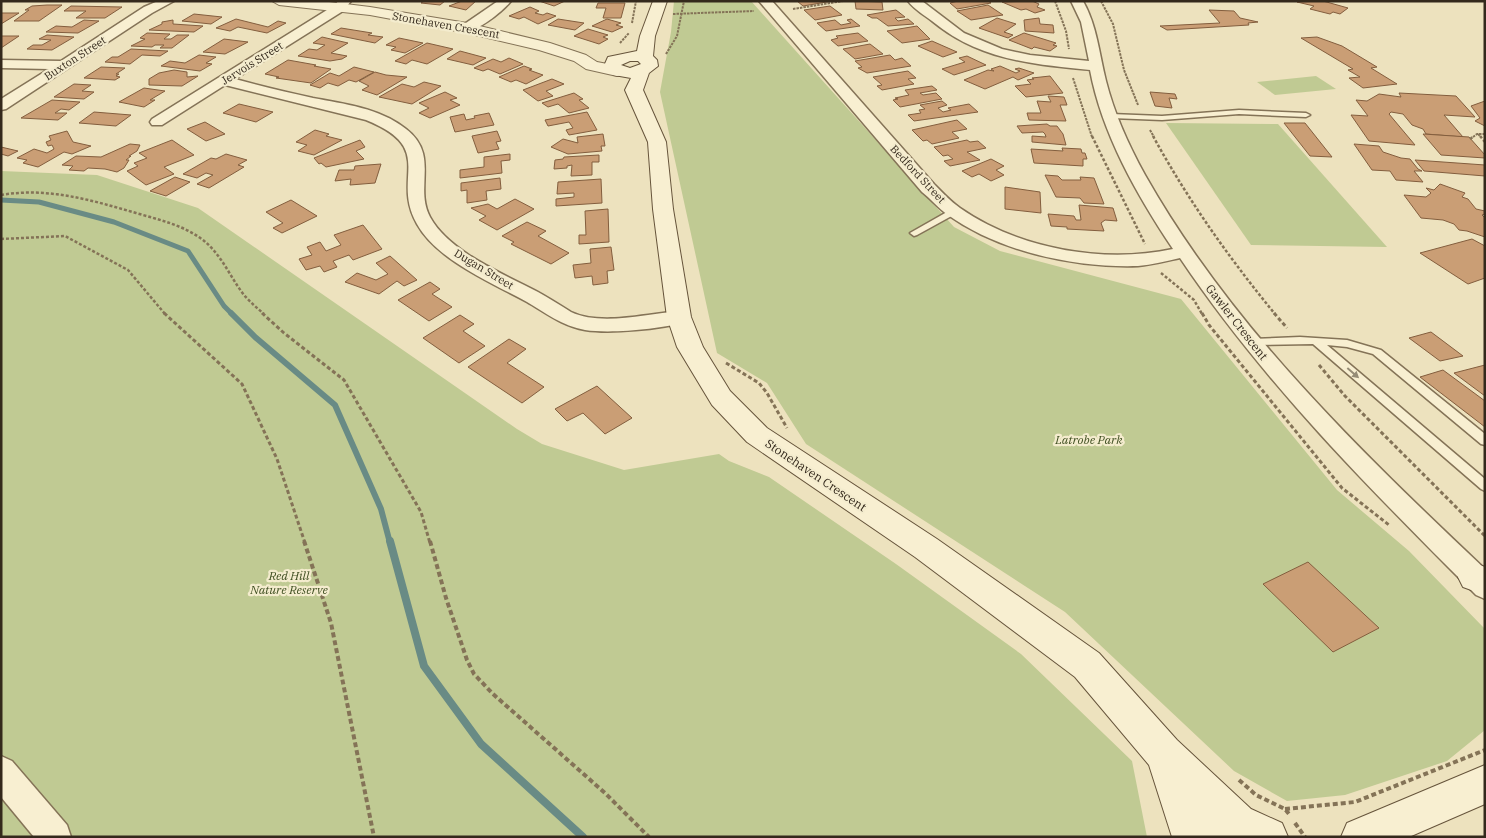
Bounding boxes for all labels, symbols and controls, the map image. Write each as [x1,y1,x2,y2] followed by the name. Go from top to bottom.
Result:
[391,9,501,41] street label: Stonehaven Crescent
[41,33,109,83] street label: Buxton Street
[218,38,286,88] street label: Jervois Street
[887,142,949,206] street label: Bedford Street
[452,246,516,292] street label: Dugan Street
[1203,281,1271,363] street label: Gawler Crescent
[1347,367,1360,378] one-way arrow
[1054,432,1123,447] park label: Latrobe Park
[763,436,869,514] street label: Stonehaven Crescent
[249,568,328,597] park label: Red Hill Nature Reserve

